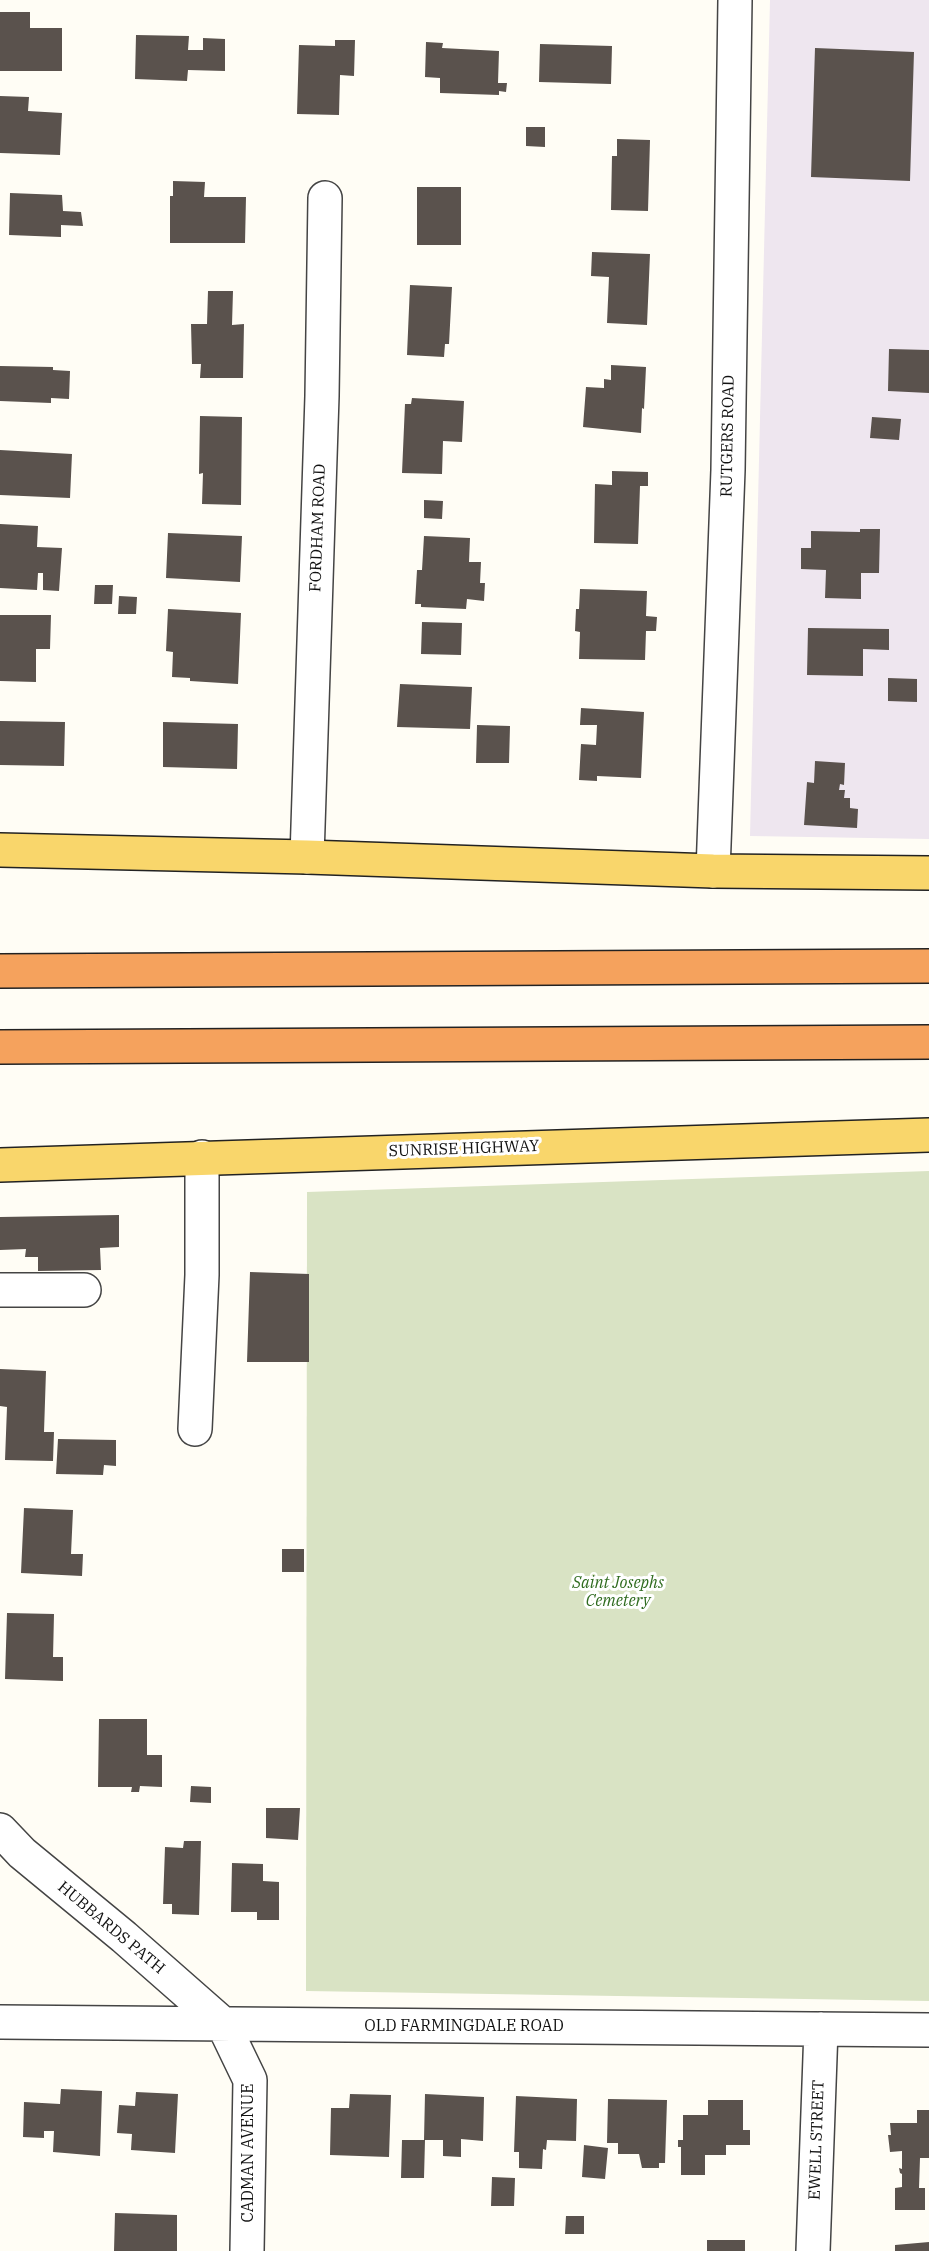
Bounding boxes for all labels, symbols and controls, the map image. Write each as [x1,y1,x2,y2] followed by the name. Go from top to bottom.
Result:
[717,375,739,497] street label: RUTGERS ROAD
[306,464,330,592] street label: FORDHAM ROAD
[388,1137,540,1161] street label: SUNRISE HIGHWAY
[572,1573,664,1611] park label: Saint Josephs Cemetery
[53,1878,169,1978] street label: HUBBARDS PATH
[364,2016,564,2036] street label: OLD FARMINGDALE ROAD
[805,2080,829,2200] street label: EWELL STREET
[238,2083,258,2223] street label: CADMAN AVENUE

